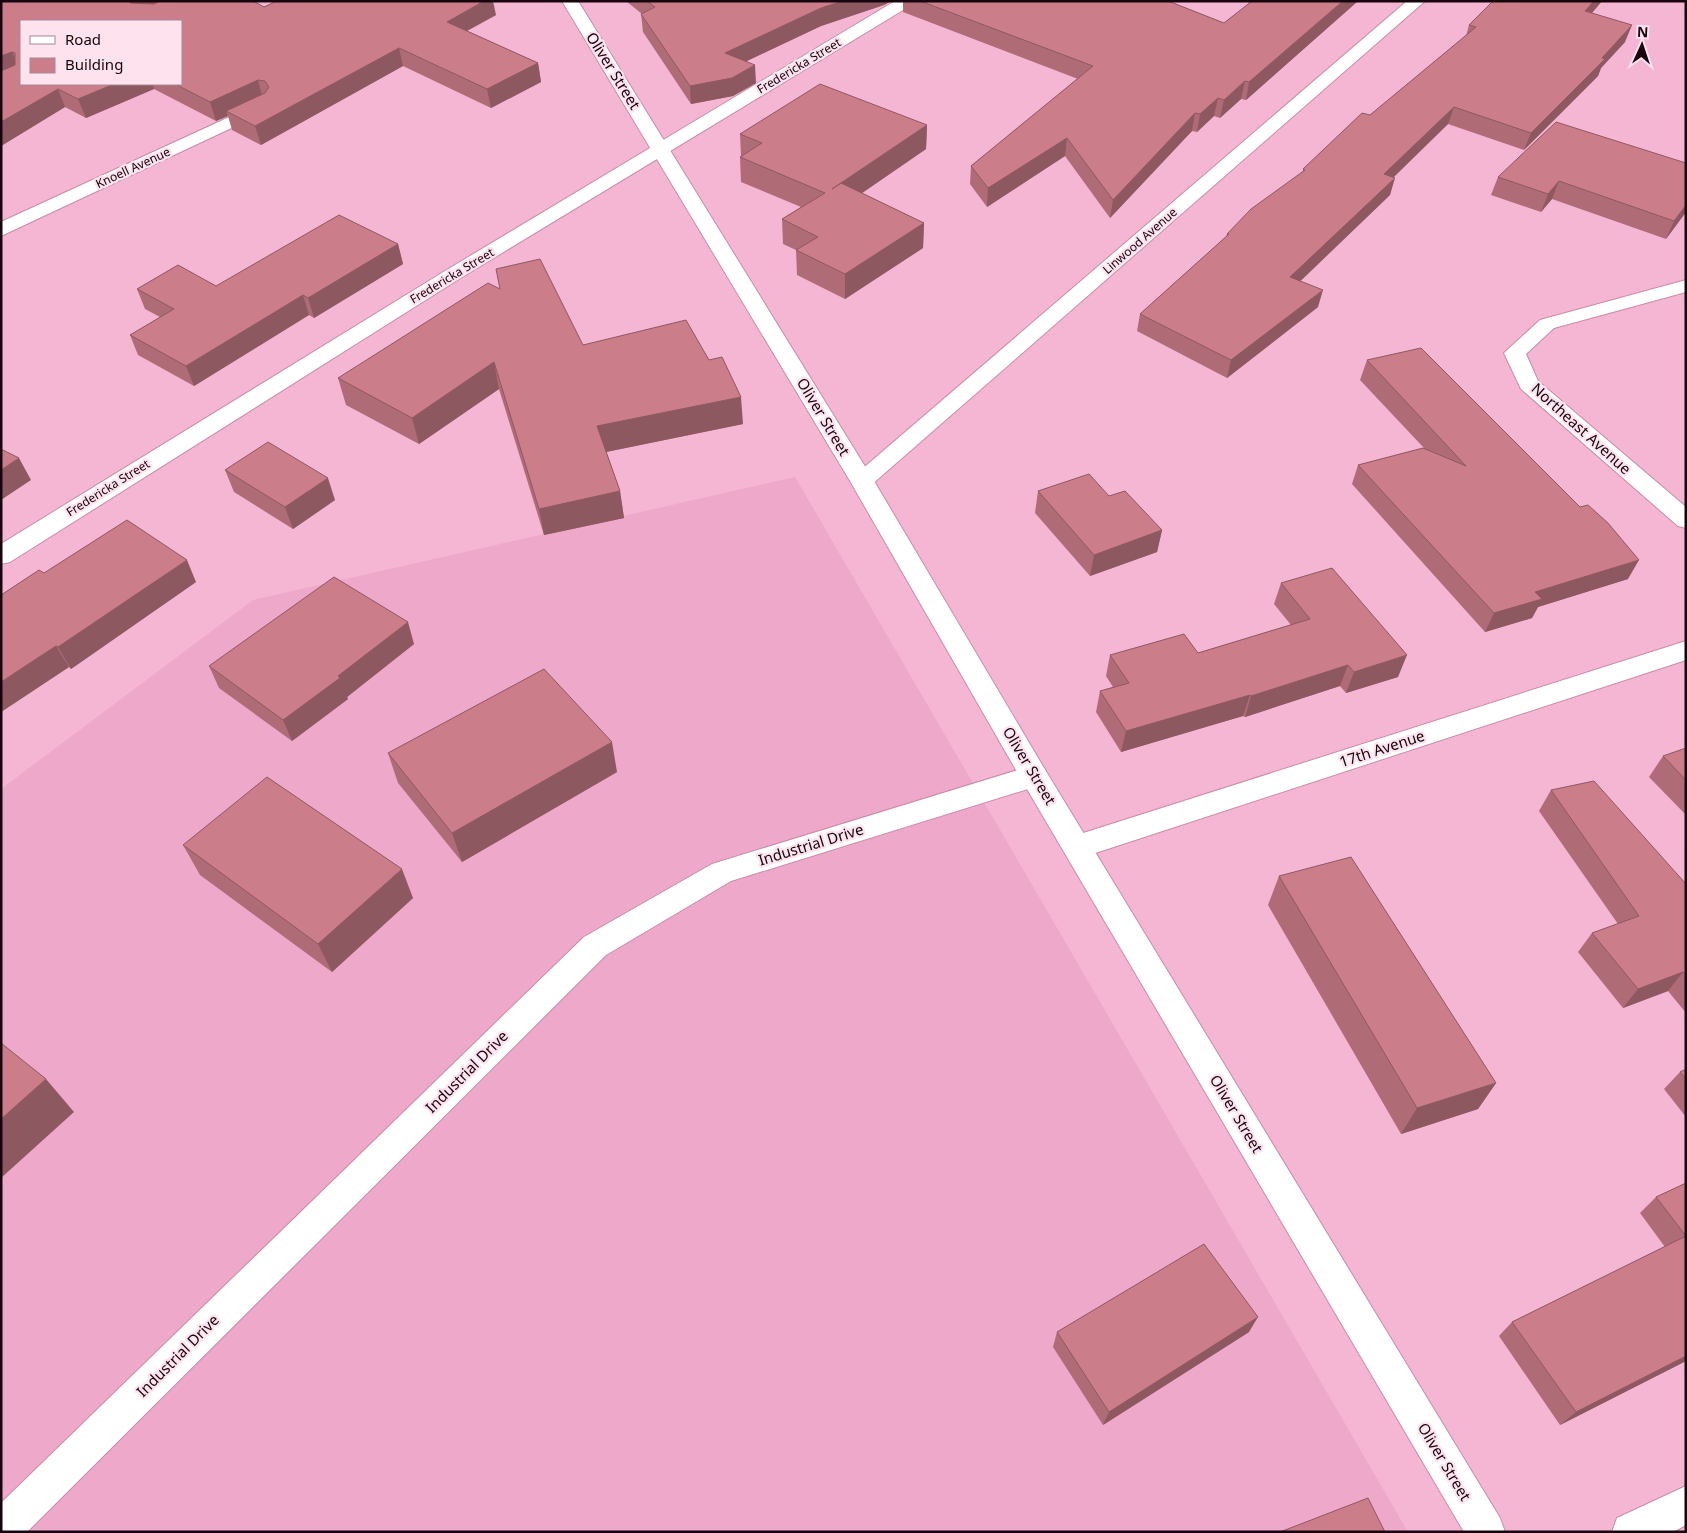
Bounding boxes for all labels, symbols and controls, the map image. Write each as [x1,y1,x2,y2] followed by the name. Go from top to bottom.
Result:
[20,20,182,85] legend
[1617,20,1667,70] north arrow
[1637,22,1649,41] text: N
[582,28,646,113] street label: Oliver Street
[65,29,101,49] text: Road
[753,33,845,97] street label: Fredericka Street
[65,54,123,74] text: Building
[93,143,173,192] street label: Knoell Avenue
[1099,203,1181,278] street label: Linwood Avenue
[406,243,498,307] street label: Fredericka Street
[793,374,855,460] street label: Oliver Street
[1528,378,1636,478] street label: Northeast Avenue
[63,455,153,520] street label: Fredericka Street
[999,723,1061,809] street label: Oliver Street
[1337,725,1427,771] street label: 17th Avenue
[756,819,866,870] street label: Industrial Drive
[421,1026,512,1117] street label: Industrial Drive
[1206,1071,1268,1157] street label: Oliver Street
[132,1310,223,1401] street label: Industrial Drive
[1414,1419,1476,1505] street label: Oliver Street

